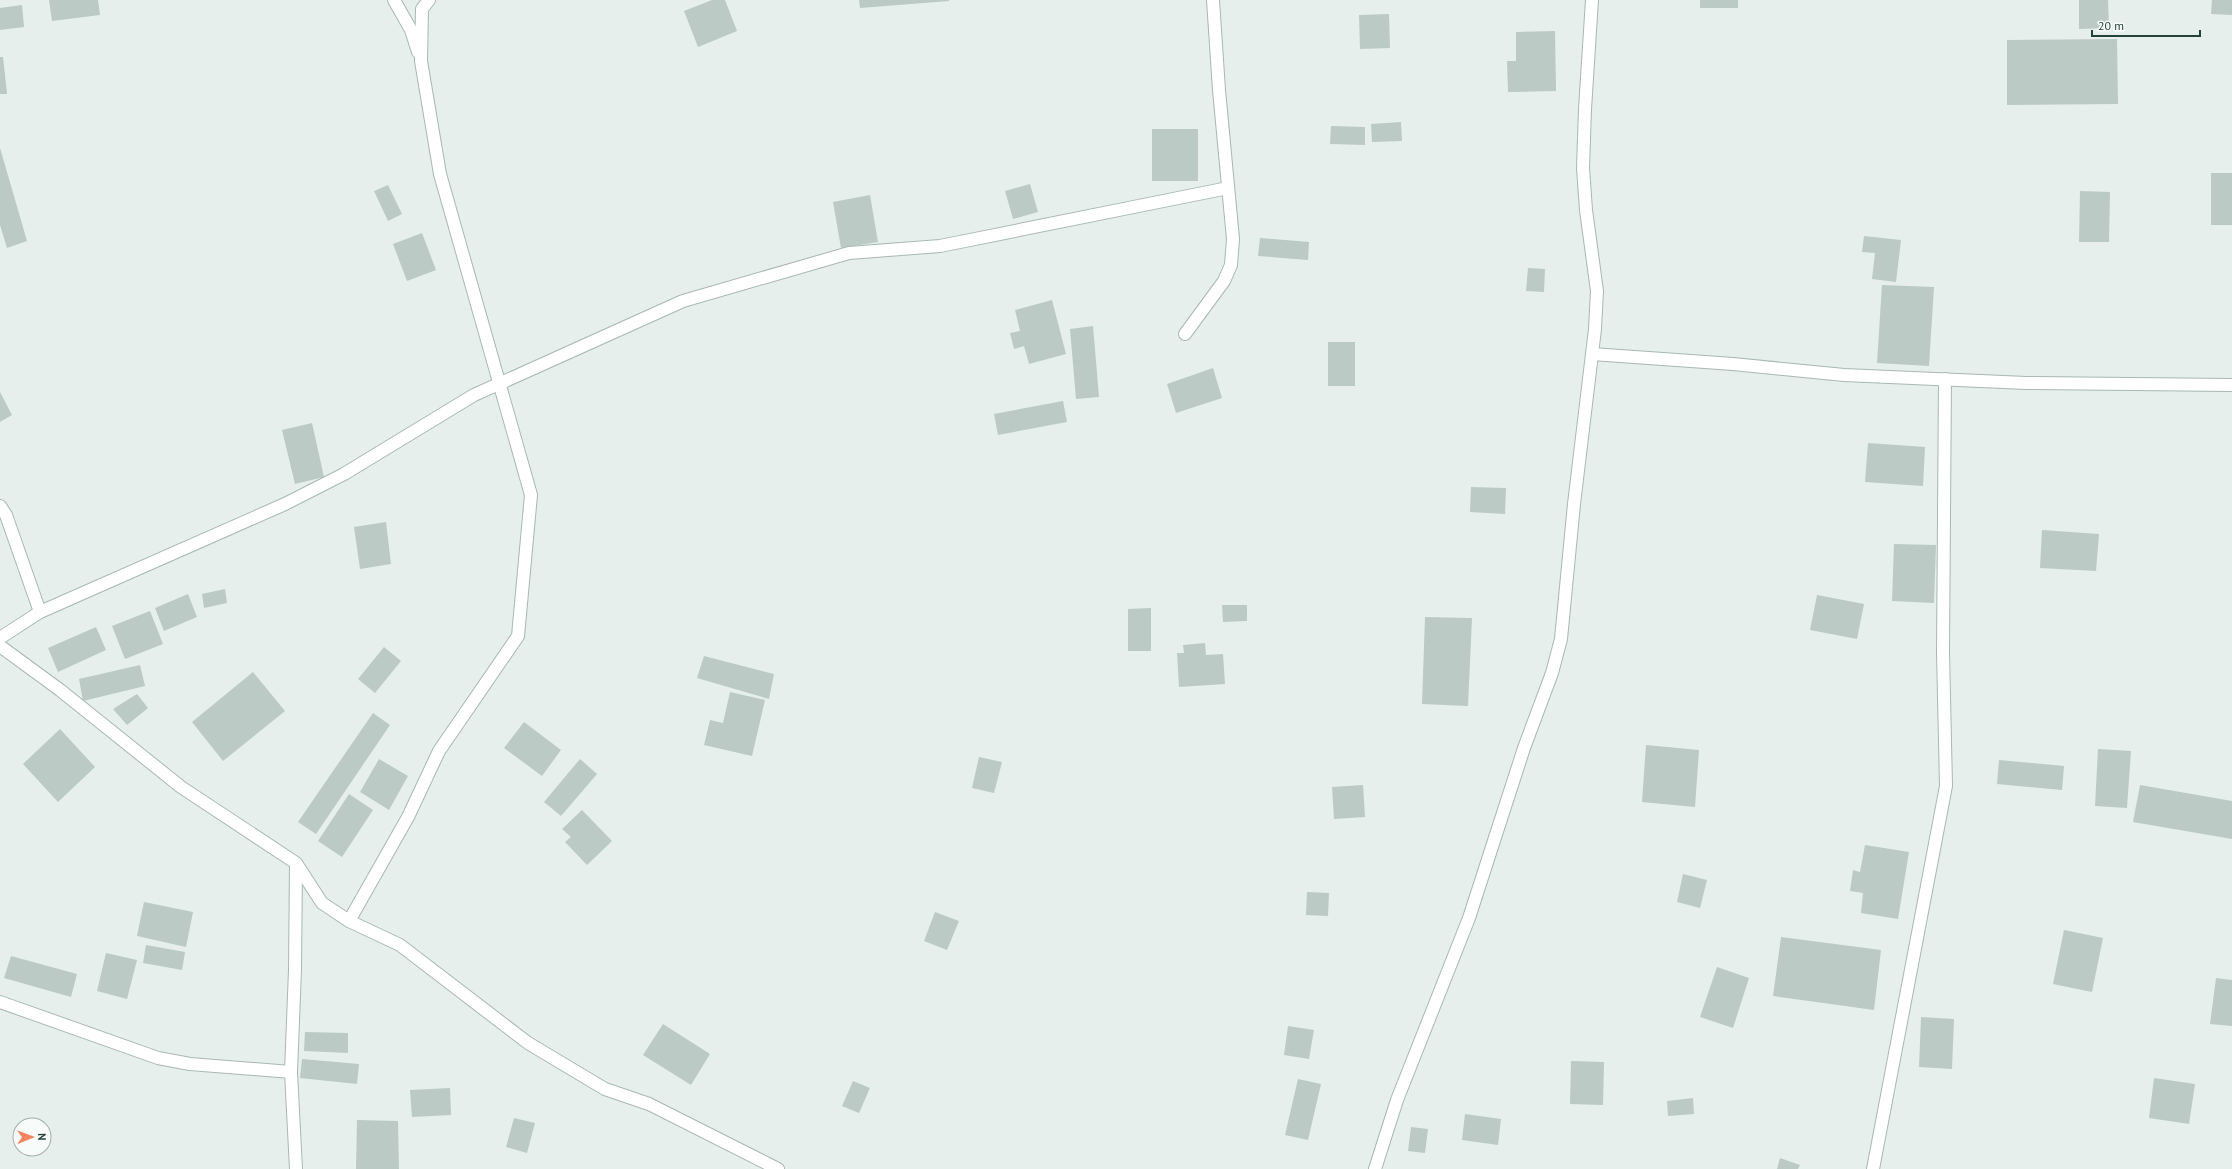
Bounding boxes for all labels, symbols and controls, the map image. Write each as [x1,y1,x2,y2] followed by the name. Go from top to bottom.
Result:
[2092,12,2200,38] scale bar
[2098,18,2124,33] text: 20 m
[12,1117,52,1157] north arrow
[35,1133,49,1141] text: N

